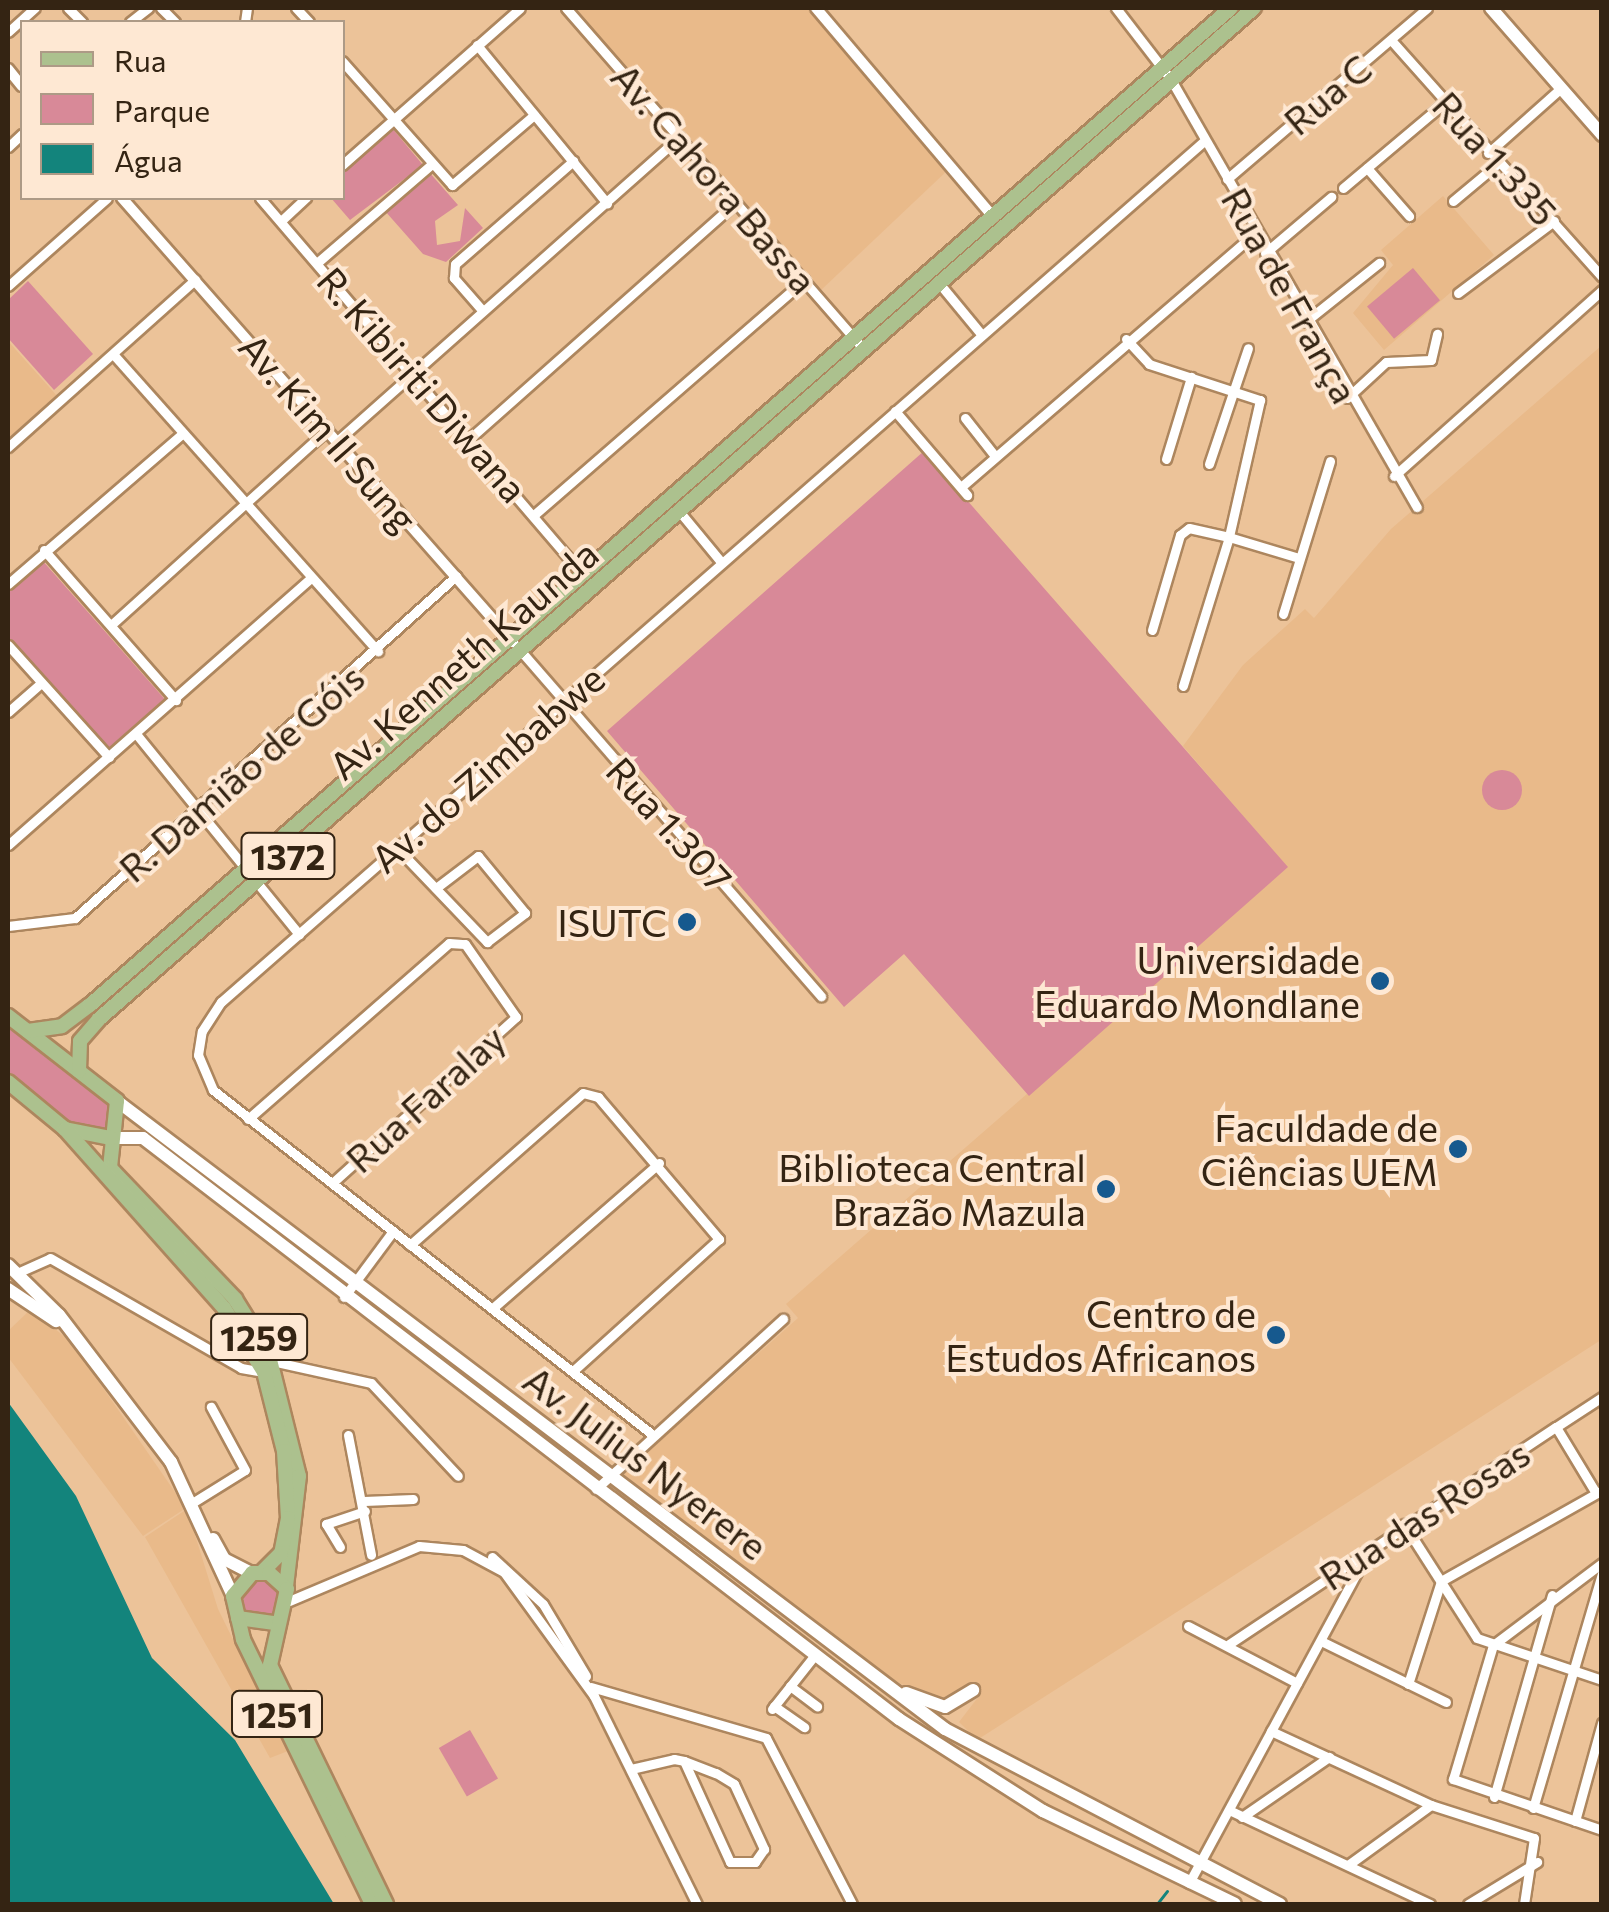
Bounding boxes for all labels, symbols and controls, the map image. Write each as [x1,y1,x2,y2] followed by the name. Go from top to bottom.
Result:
[20,20,345,200] legend
[114,41,166,78] text: Rua
[1274,45,1380,143] street label: Rua C
[603,54,827,302] street label: Av. Cahora Bassa
[1424,82,1568,234] street label: Rua 1.335
[114,91,210,128] text: Parque
[114,141,183,178] text: Água
[1213,179,1369,411] street label: Rua de França
[309,257,537,511] street label: R. Kibiriti Diwana
[231,324,427,540] street label: Av. Kim Il Sung
[319,530,607,788] street label: Av. Kenneth Kaunda
[109,653,373,891] street label: R. Damião de Góis
[361,655,613,881] street label: Av. do Zimbabwe
[598,747,742,901] street label: Rua 1.307
[238,826,338,886] road number: 1372
[557,899,667,945] place label: ISUTC
[676,911,698,933] marker: ISUTC
[1034,936,1360,1026] place label: Universidade Eduardo Mondlane
[1369,970,1391,992] marker: Universidade Eduardo Mondlane
[336,1015,514,1181] street label: Rua Faralay
[1201,1104,1438,1194] place label: Faculdade de Ciências UEM
[1447,1138,1469,1160] marker: Faculdade de Ciências UEM
[778,1144,1086,1234] place label: Biblioteca Central Brazão Mazula
[1095,1178,1117,1200] marker: Biblioteca Central Brazão Mazula
[945,1290,1256,1380] place label: Centro de Estudos Africanos
[209,1307,309,1367] road number: 1259
[1265,1324,1287,1346] marker: Centro de Estudos Africanos
[515,1356,777,1568] street label: Av. Julius Nyerere
[1311,1429,1537,1599] street label: Rua das Rosas
[230,1684,324,1744] road number: 1251

